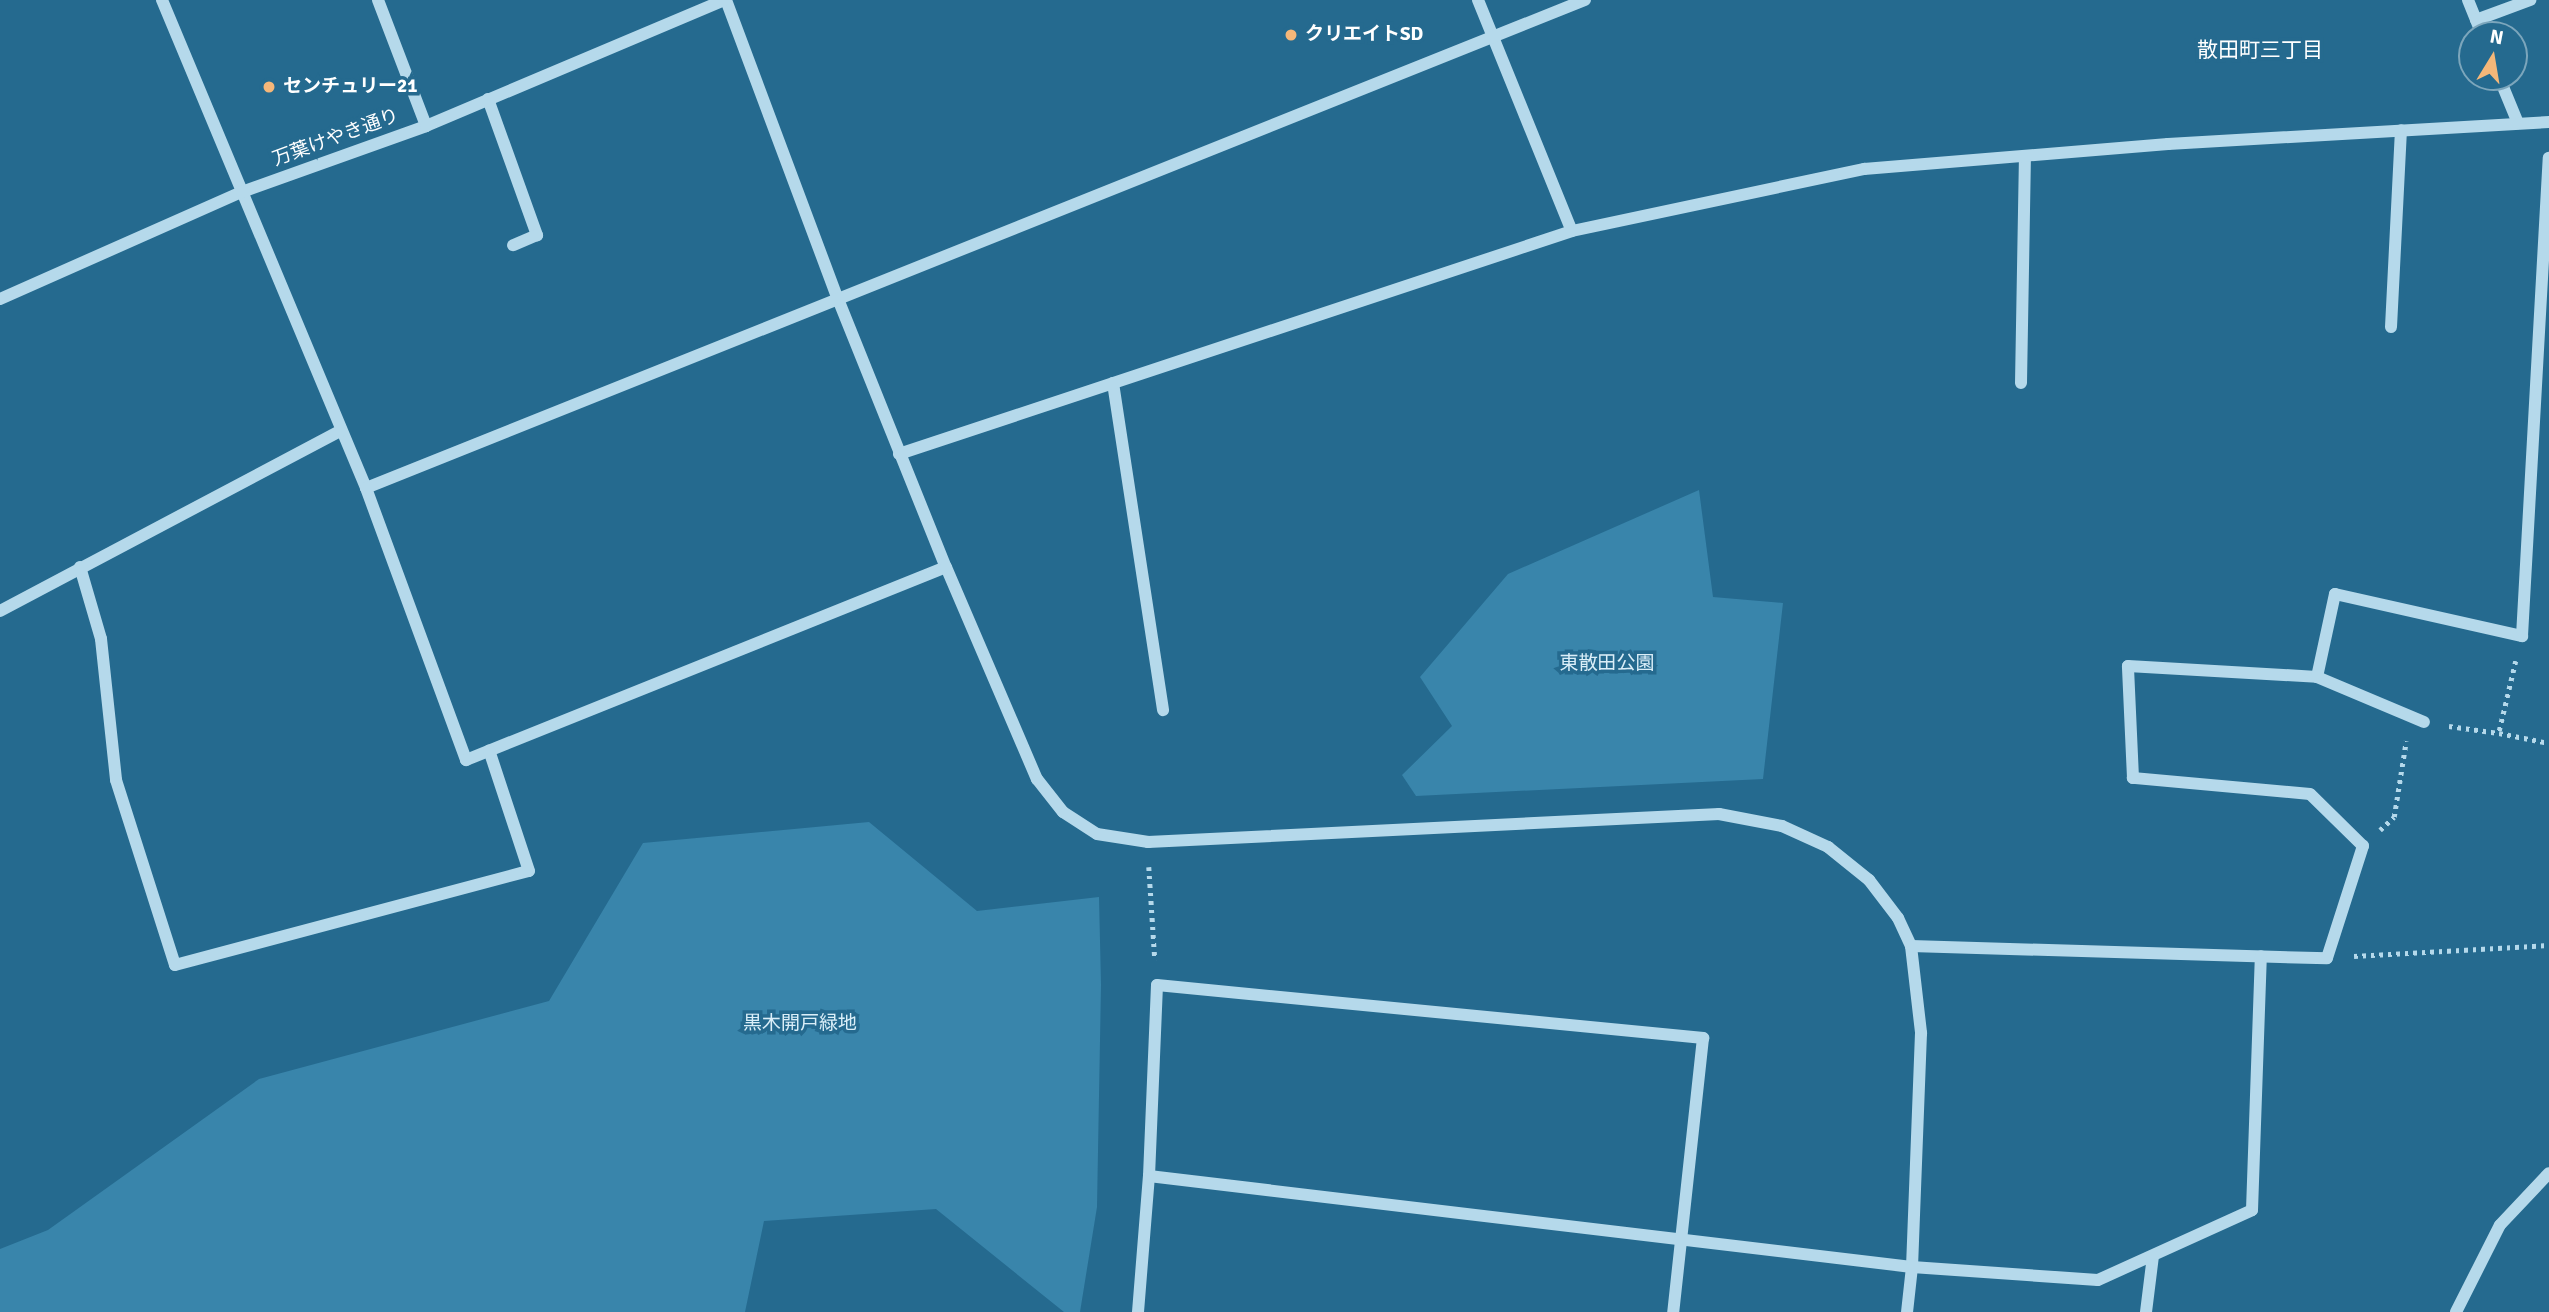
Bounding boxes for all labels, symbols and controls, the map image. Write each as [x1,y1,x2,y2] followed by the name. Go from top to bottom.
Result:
[2458,21,2528,91] north arrow
[1305,24,1423,46] place label: クリエイトSD
[2488,24,2505,50] text: N
[1283,27,1299,43] marker: クリエイトSD
[2197,37,2323,63] district label: 散田町三丁目
[283,76,418,98] place label: センチュリー21
[261,79,277,95] marker: センチュリー21
[270,105,402,171] street label: 万葉けやき通り
[1560,653,1654,675] park label: 東散田公園
[743,1013,857,1035] park label: 黒木開戸緑地

